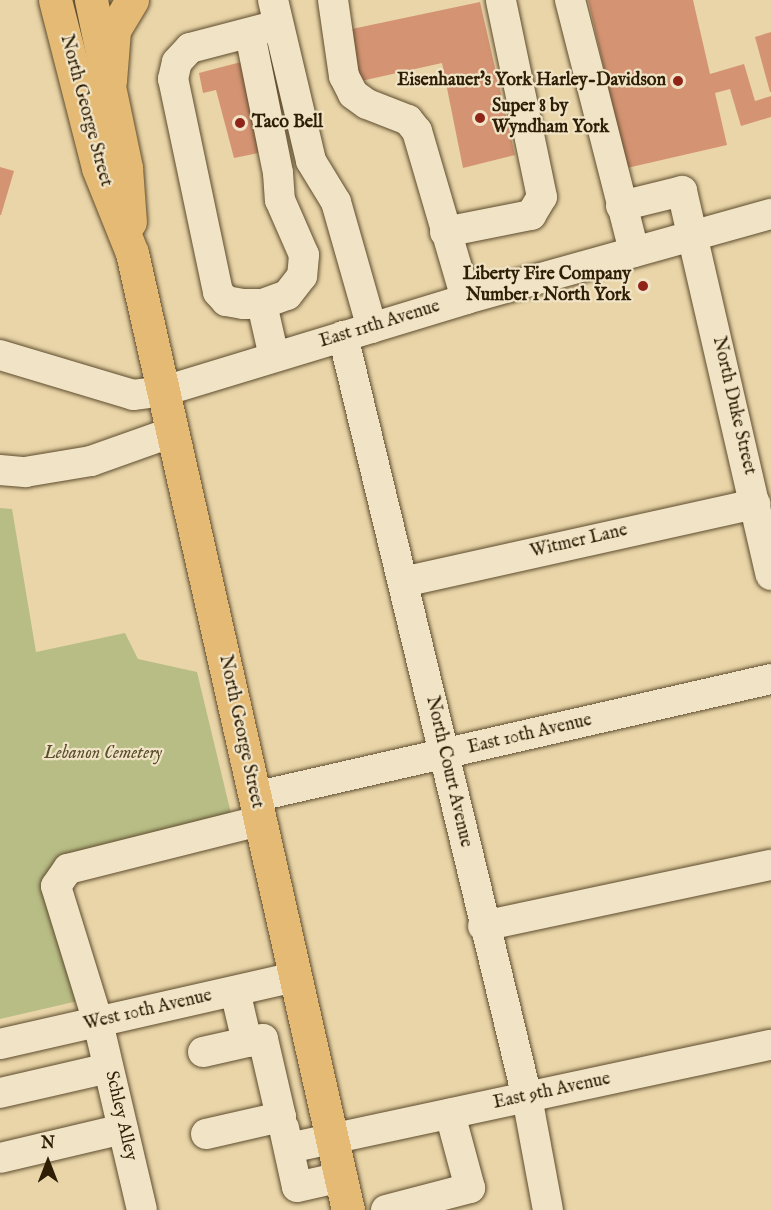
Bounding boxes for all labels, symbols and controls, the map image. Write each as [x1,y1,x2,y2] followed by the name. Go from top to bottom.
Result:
[54,33,116,189] street label: North George Street
[397,70,666,92] place label: Eisenhauer's York Harley-Davidson
[671,74,685,88] marker: Eisenhauer's York Harley-Davidson
[492,97,609,140] place label: Super 8 by Wyndham York
[473,111,487,125] marker: Super 8 by Wyndham York
[252,112,323,134] place label: Taco Bell
[233,116,247,130] marker: Taco Bell
[463,265,631,308] place label: Liberty Fire Company Number 1 North York
[636,279,650,293] marker: Liberty Fire Company Number 1 North York
[317,296,443,354] street label: East 11th Avenue
[707,335,759,477] street label: North Duke Street
[528,520,630,564] street label: Witmer Lane
[213,653,267,811] street label: North George Street
[420,694,476,850] street label: North Court Avenue
[466,710,594,760] street label: East 10th Avenue
[44,743,162,765] park label: Lebanon Cemetery
[82,986,214,1036] street label: West 10th Avenue
[99,1069,141,1163] street label: Schley Alley
[491,1069,613,1115] street label: East 9th Avenue
[18,1132,78,1192] north arrow
[41,1134,55,1154] text: N

